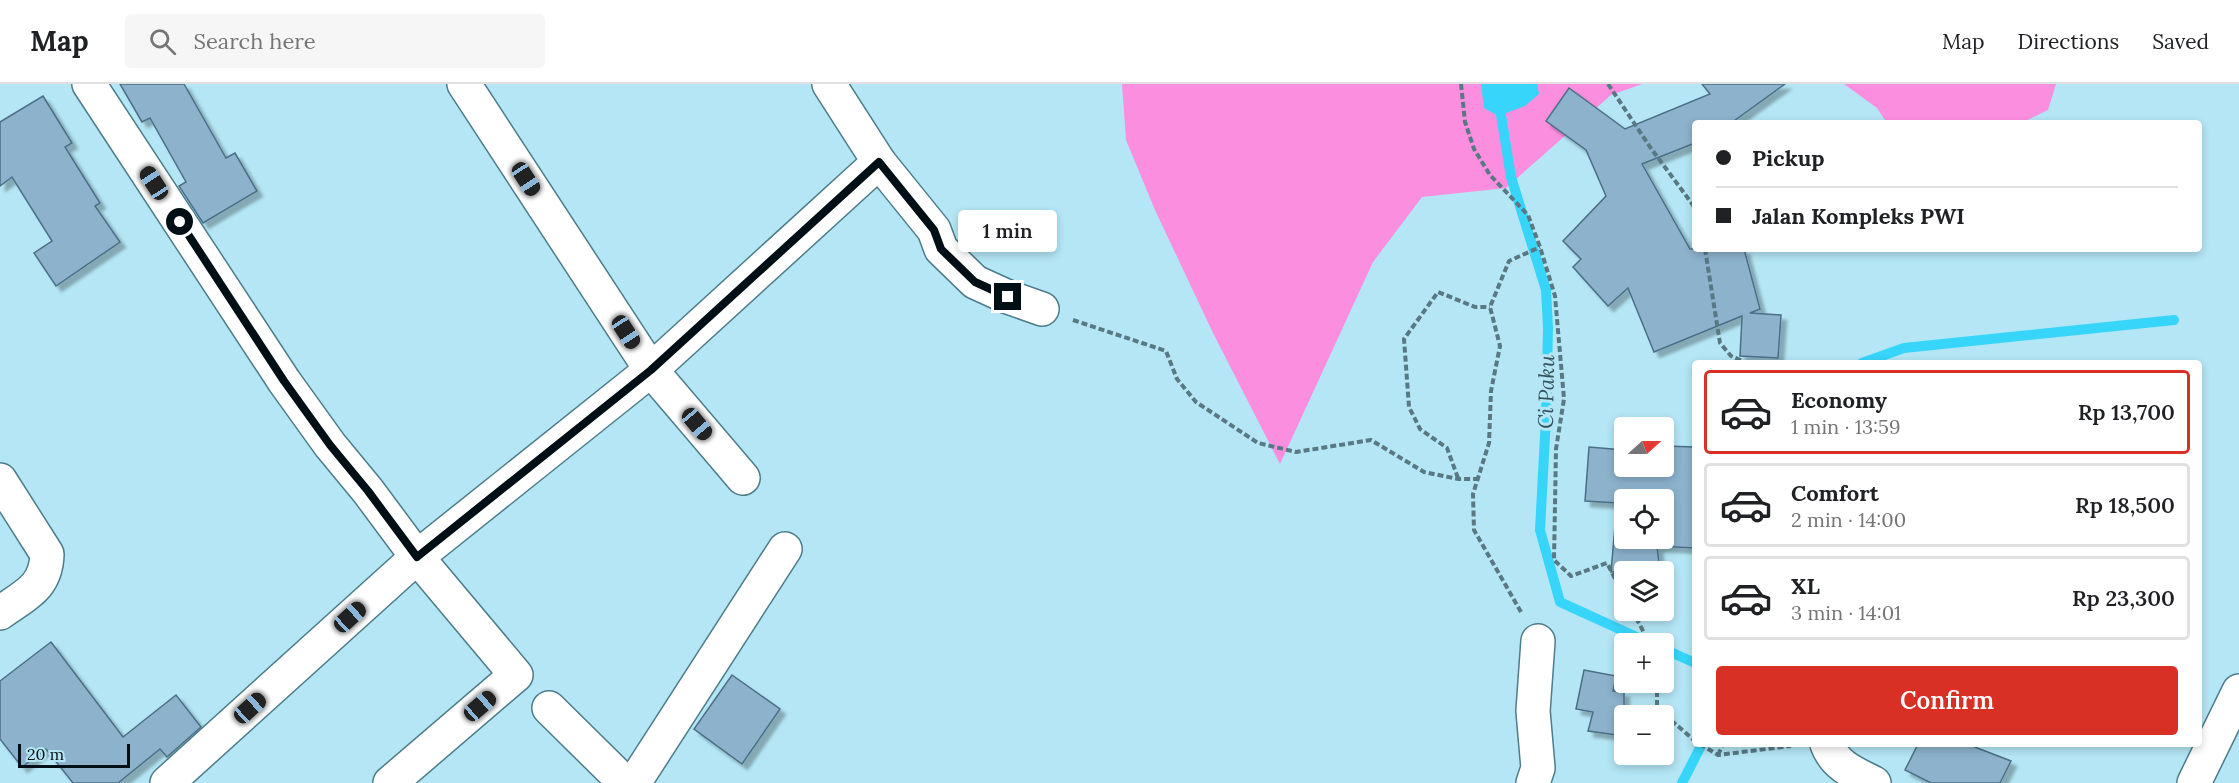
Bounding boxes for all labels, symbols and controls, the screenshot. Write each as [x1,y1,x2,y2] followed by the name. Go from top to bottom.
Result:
[125,14,545,68] search box
[30,23,89,59] text: Map
[146,25,179,58] icon: search
[194,27,316,55] text: Search here
[1942,28,1985,55] text: Map
[2018,28,2119,55] text: Directions
[2152,28,2209,55] text: Saved
[1752,144,1825,172] text: Pickup
[509,159,543,199] car
[137,163,171,203] car
[1752,202,1965,230] text: Jalan Kompleks PWI
[166,208,193,235] route start
[958,210,1058,252] callout: 1 min
[982,218,1033,243] text: 1 min
[994,283,1021,310] route end
[609,312,643,352] car
[1532,354,1560,429] water label: Ci Paku
[1719,385,1773,439] icon: car
[1791,386,1887,414] text: Economy
[2078,398,2175,426] text: Rp 13,700
[679,404,715,444] car
[1791,414,1901,439] text: 1 min · 13:59
[1614,417,1674,477] north arrow
[1614,417,1674,765] map controls
[1719,478,1773,532] icon: car
[1791,479,1879,507] text: Comfort
[1614,489,1674,549] button: locate
[2075,491,2175,519] text: Rp 18,500
[1791,507,1906,532] text: 2 min · 14:00
[1614,561,1674,621] button: layers
[1719,571,1773,625] icon: car
[1791,572,1820,600] text: XL
[2072,584,2175,612] text: Rp 23,300
[331,598,369,636] car
[1791,600,1901,625] text: 3 min · 14:01
[1614,633,1674,693] button: +
[1716,666,2178,735] button: Confirm
[461,687,499,725] car
[231,689,269,727] car
[1614,705,1674,765] button: −
[18,741,130,768] scale bar
[27,744,64,764] text: 20 m

